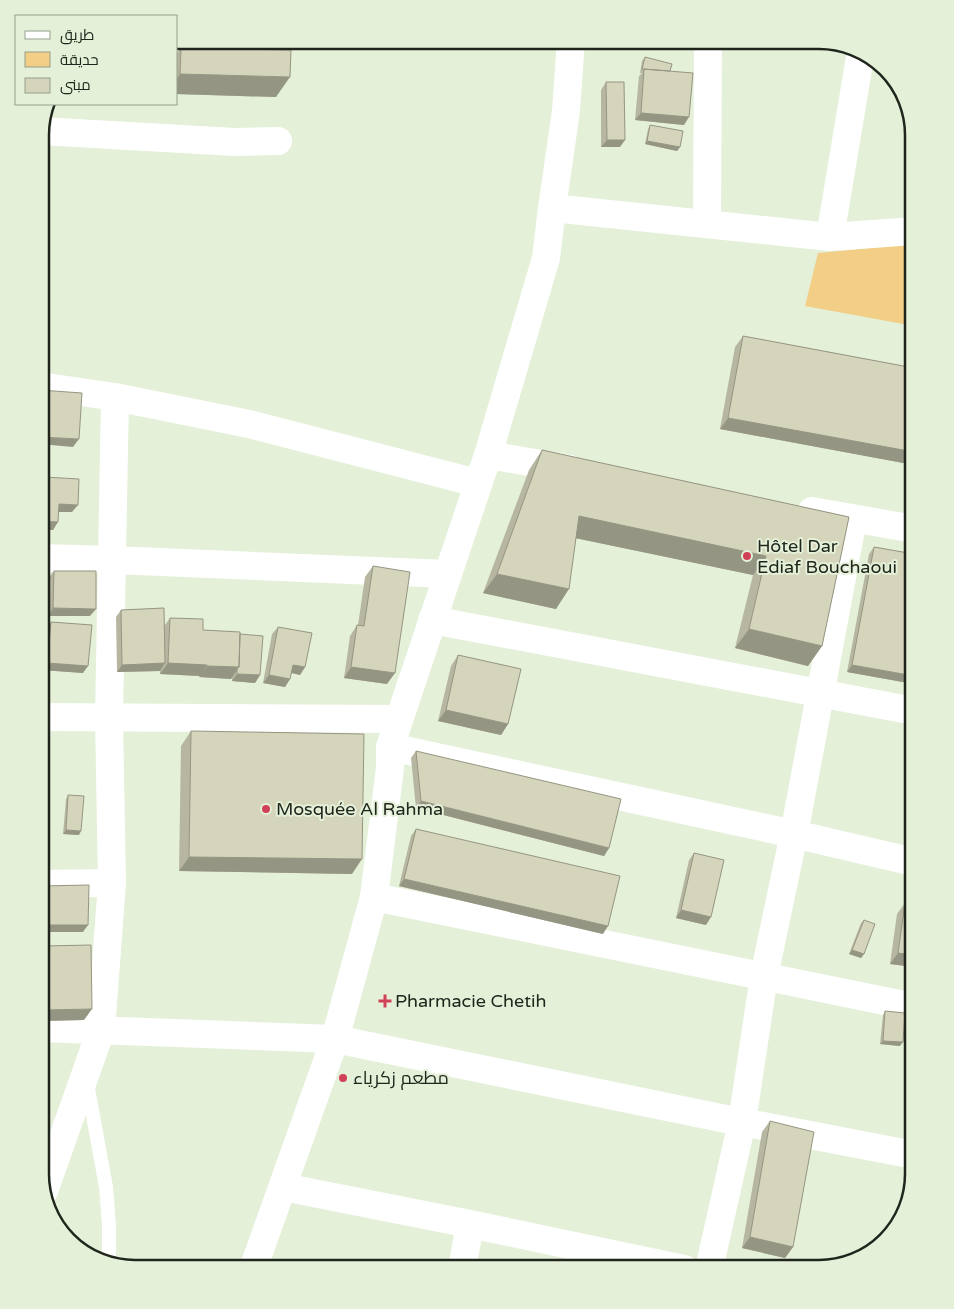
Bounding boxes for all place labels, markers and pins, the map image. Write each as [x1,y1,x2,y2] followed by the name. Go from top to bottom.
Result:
[757,535,897,578] place label: Hôtel Dar Ediaf Bouchaoui
[741,550,753,562] marker: Hôtel Dar Ediaf Bouchaoui
[276,798,443,820] place label: Mosquée Al Rahma
[260,803,272,815] marker: Mosquée Al Rahma
[395,990,547,1012] place label: Pharmacie Chetih
[379,995,391,1007] marker: Pharmacie Chetih
[353,1067,449,1090] place label: مطعم زكرياء
[337,1072,349,1084] marker: مطعم زكرياء

